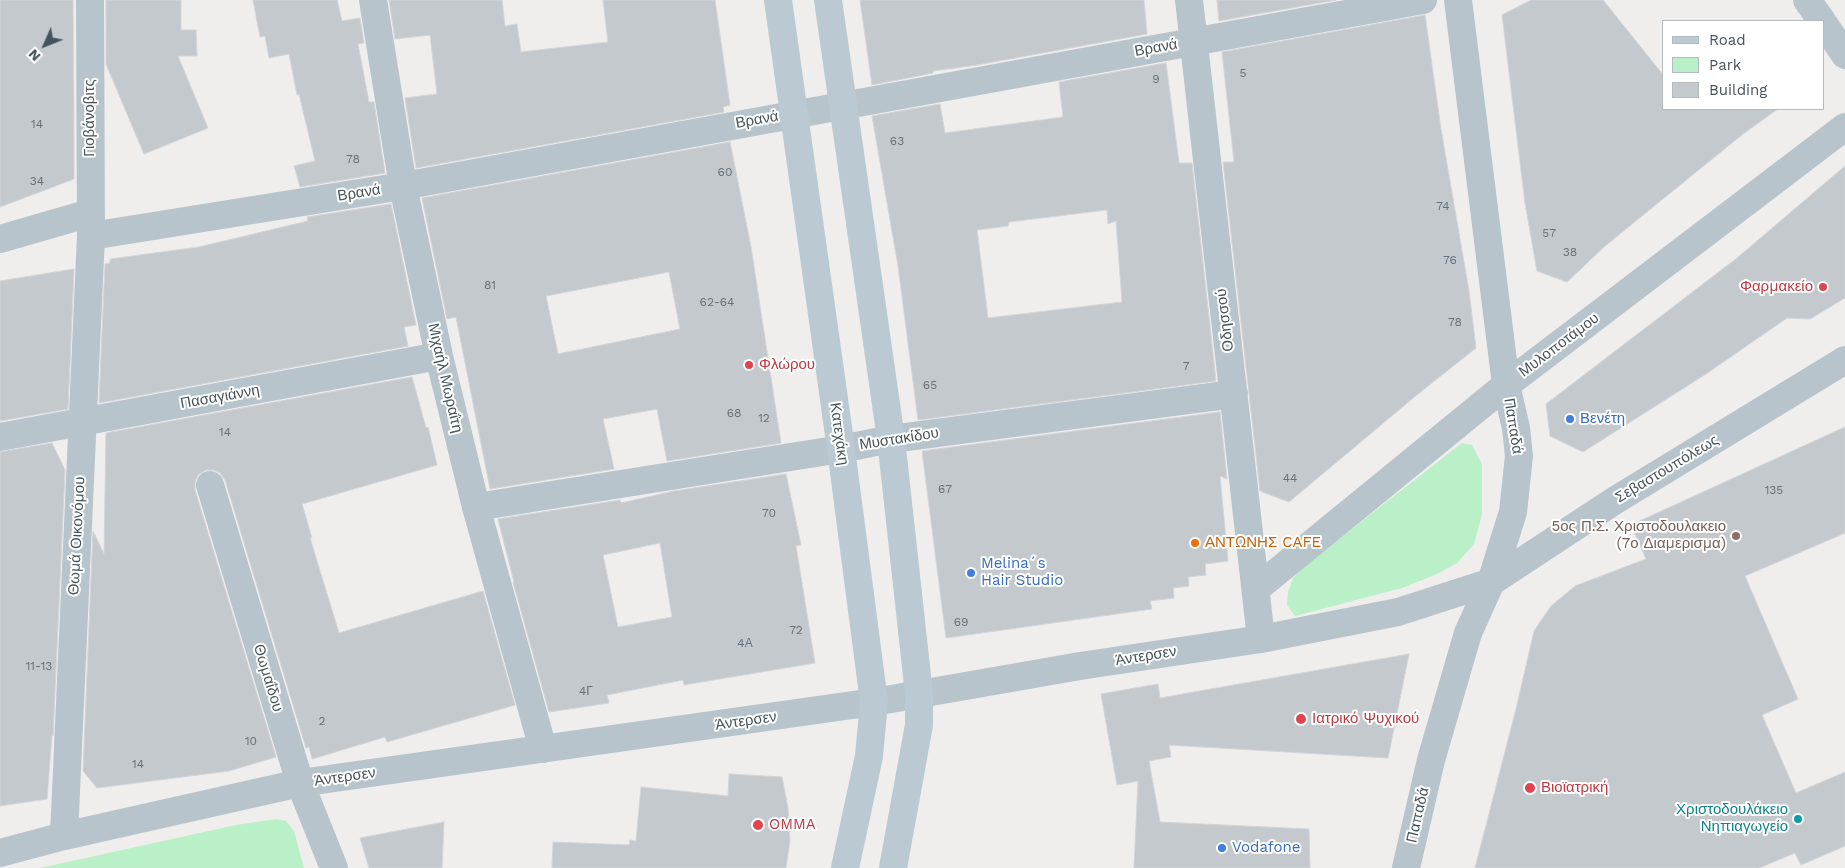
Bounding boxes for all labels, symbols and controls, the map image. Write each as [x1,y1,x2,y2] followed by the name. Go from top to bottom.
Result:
[20,20,70,70] north arrow
[1662,20,1825,110] legend
[1709,31,1746,49] text: Road
[1133,35,1179,61] street label: Βρανά
[25,46,44,65] text: N
[1709,56,1741,74] text: Park
[1240,66,1246,80] house number: 5
[1152,72,1160,86] house number: 9
[81,79,99,157] street label: Γιοβάνοβιτς
[1709,81,1767,99] text: Building
[734,107,780,133] street label: Βρανά
[31,117,43,131] house number: 14
[890,134,904,148] house number: 63
[346,152,360,166] house number: 78
[718,165,732,179] house number: 60
[30,174,44,188] house number: 34
[336,181,382,205] street label: Βρανά
[1436,199,1450,213] house number: 74
[1542,226,1556,240] house number: 57
[1563,245,1577,259] house number: 38
[1443,253,1457,267] house number: 76
[484,278,496,292] house number: 81
[1740,278,1813,296] place label: Φαρμακείο
[1817,281,1829,293] marker: Φαρμακείο
[1212,287,1238,353] street label: Οδησσού
[700,295,734,309] house number: 62-64
[1515,309,1603,381] street label: Μυλοποτάμου
[1448,315,1462,329] house number: 78
[424,321,466,435] street label: Μιχαήλ Μωραΐτη
[759,356,815,374] place label: Φλώρου
[743,359,755,371] marker: Φλώρου
[1183,359,1189,373] house number: 7
[923,378,937,392] house number: 65
[179,381,261,413] street label: Πασαγιάννη
[1500,397,1526,455] street label: Παπαδά
[826,402,852,466] street label: Κατεχάκη
[727,406,741,420] house number: 68
[1580,410,1625,428] place label: Βενέτη
[758,411,770,425] house number: 12
[1564,413,1576,425] marker: Βενέτη
[858,424,940,454] street label: Μυστακίδου
[219,425,231,439] house number: 14
[1612,431,1722,507] street label: Σεβαστουπόλεως
[1283,471,1297,485] house number: 44
[65,476,89,596] street label: Θωμά Οικονόμου
[938,482,952,496] house number: 67
[1765,483,1783,497] house number: 135
[762,506,776,520] house number: 70
[1551,518,1726,553] place label: 5ος Π.Σ. Χριστοδουλακειο (7ο Διαμερισμα)
[1730,530,1742,542] marker: 5ος Π.Σ. Χριστοδουλακειο (7ο Διαμερισμα)
[1205,534,1321,552] place label: ΑΝΤΩΝΗΣ CAFE
[1189,537,1201,549] marker: ΑΝΤΩΝΗΣ CAFE
[981,555,1063,590] place label: Melina´s Hair Studio
[965,567,977,579] marker: Melina´s Hair Studio
[954,615,968,629] house number: 69
[789,623,803,637] house number: 72
[737,636,753,650] house number: 4Α
[249,642,287,714] street label: Θωμαΐδου
[1114,642,1178,670] street label: Άντερσεν
[26,659,52,673] house number: 11-13
[579,684,593,698] house number: 4Γ
[714,708,778,734] street label: Άντερσεν
[1312,710,1419,728] place label: Ιατρικό Ψυχικού
[1294,712,1308,726] marker: Ιατρικό Ψυχικού
[319,714,325,728] house number: 2
[245,734,257,748] house number: 10
[132,757,144,771] house number: 14
[313,764,377,790] street label: Άντερσεν
[1541,779,1608,797] place label: Βιοϊατρική
[1523,781,1537,795] marker: Βιοϊατρική
[1403,786,1433,844] street label: Παπαδά
[1676,801,1788,836] place label: Χριστοδουλάκειο Νηπιαγωγείο
[1792,813,1804,825] marker: Χριστοδουλάκειο Νηπιαγωγείο
[769,816,816,834] place label: OMMA
[751,818,765,832] marker: OMMA
[1232,839,1300,857] place label: Vodafone
[1216,842,1228,854] marker: Vodafone

